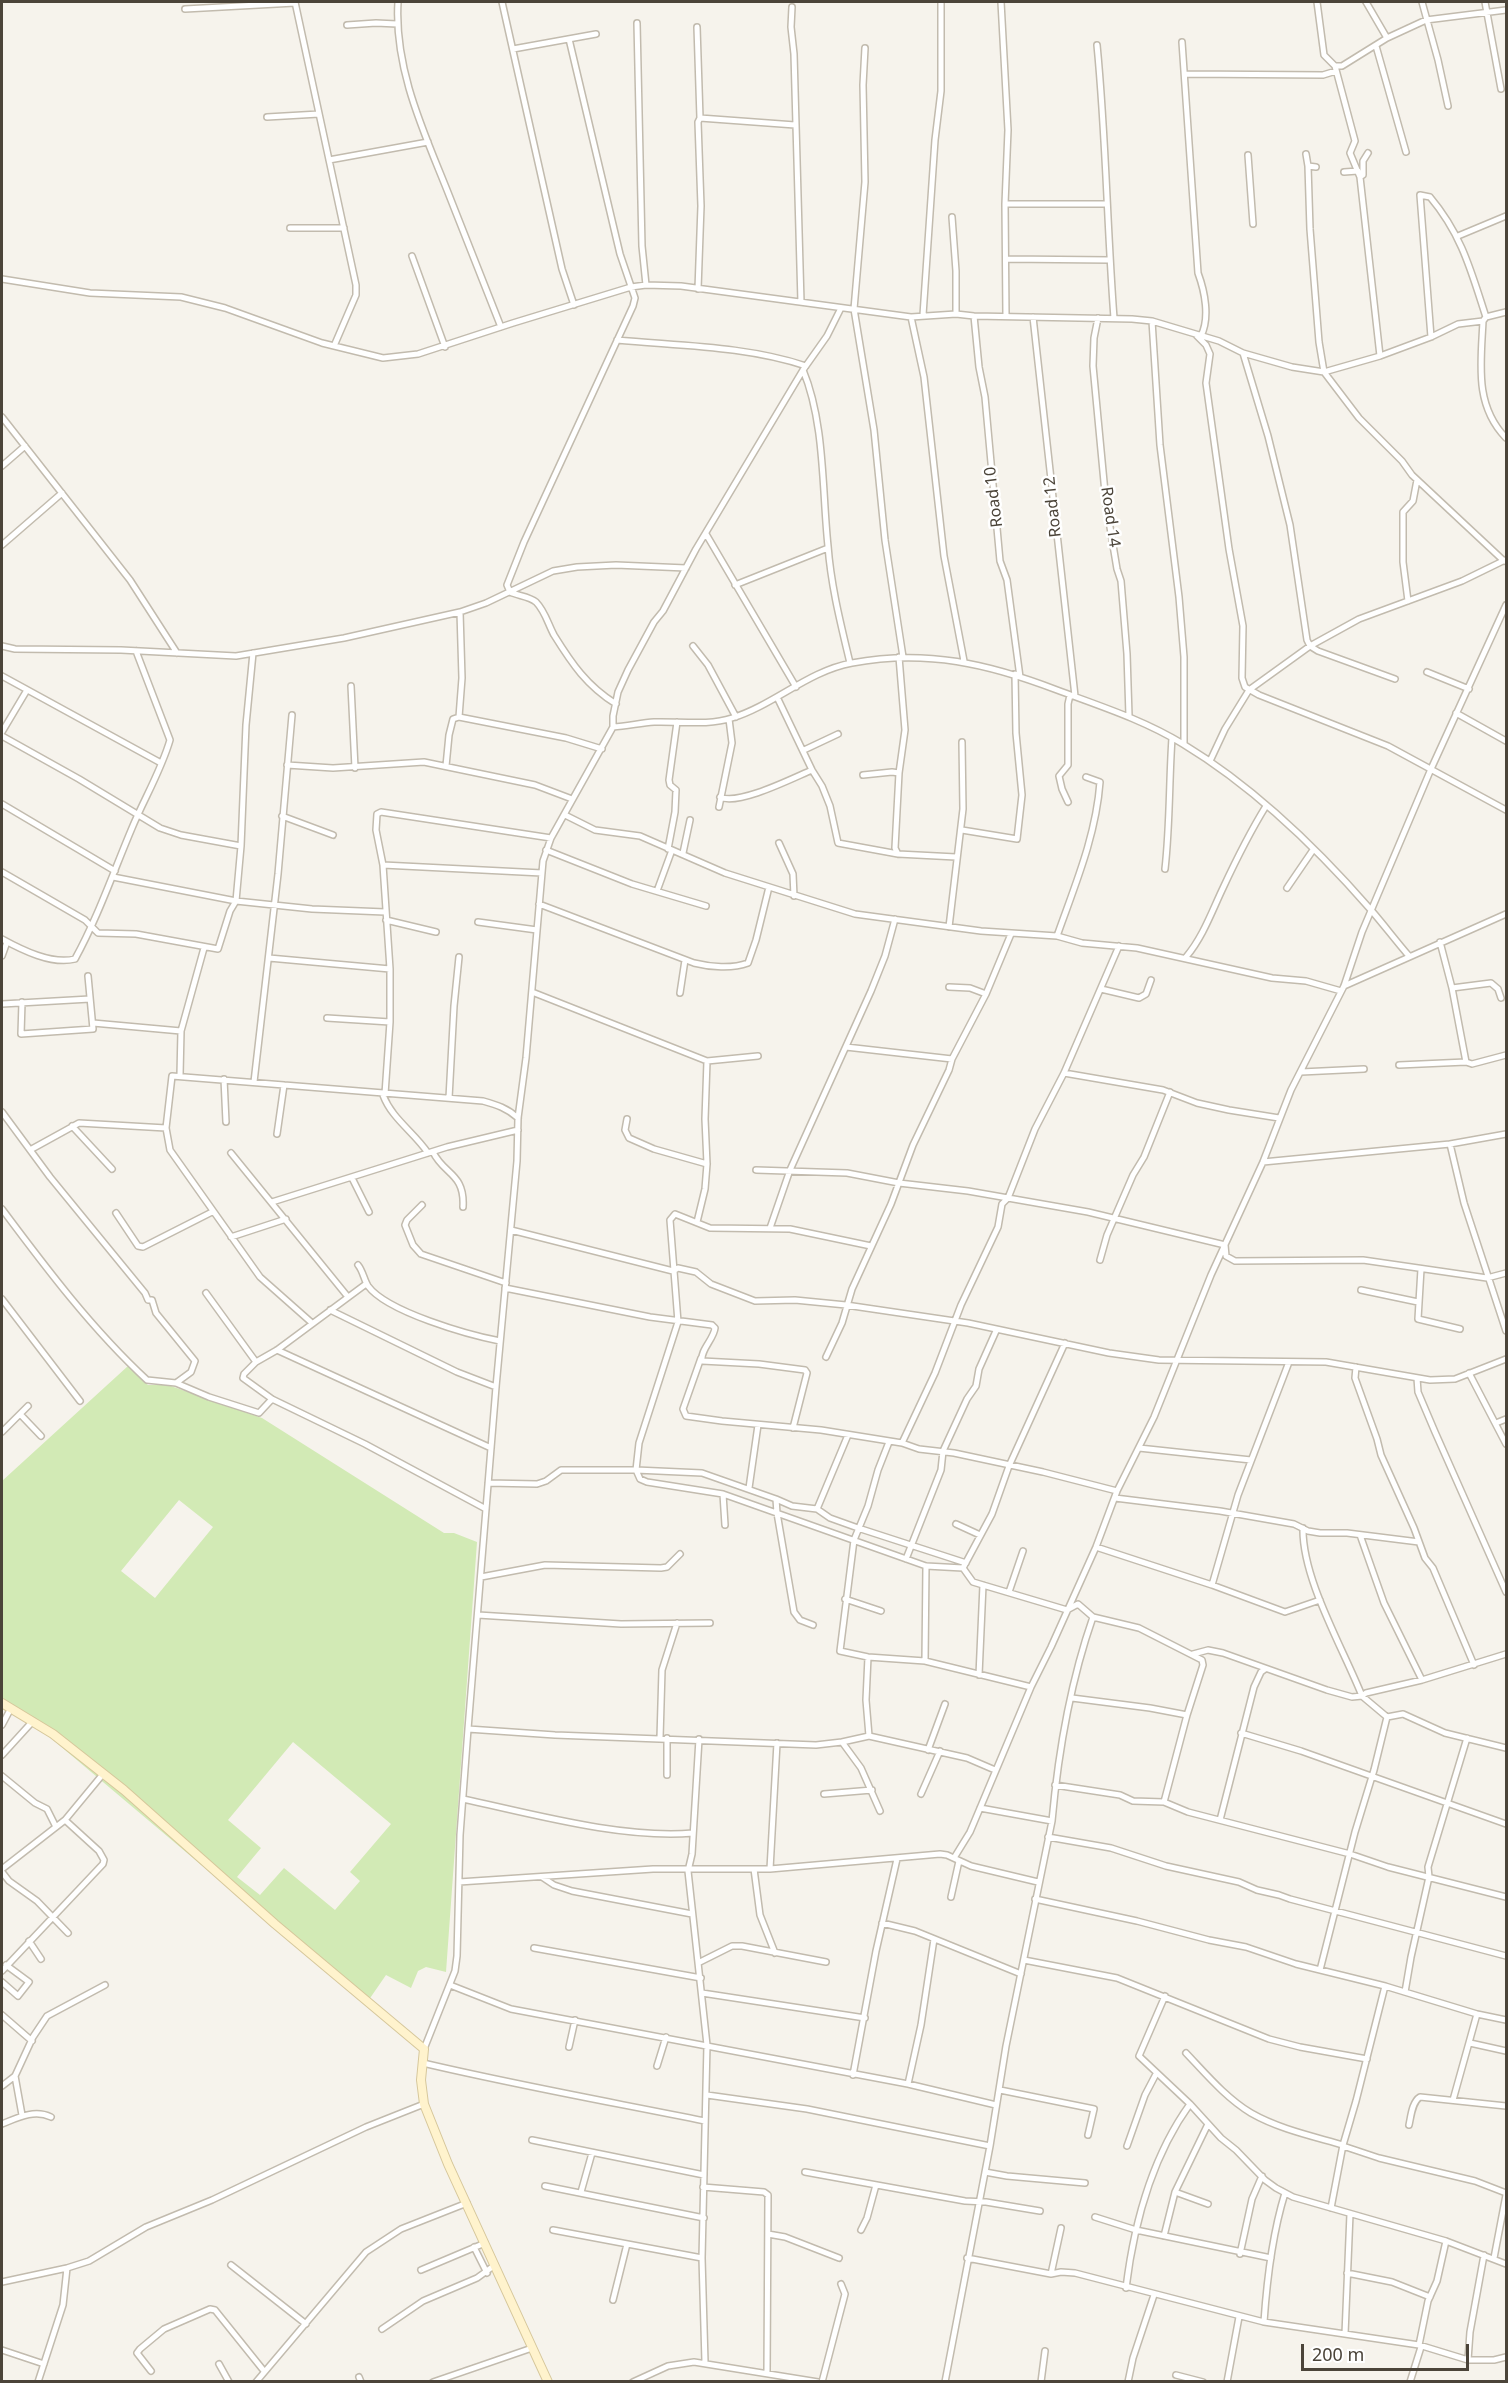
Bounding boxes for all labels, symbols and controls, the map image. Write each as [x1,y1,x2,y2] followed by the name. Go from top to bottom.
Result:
[981,466,1007,528] street label: Road 10
[1040,476,1066,538] street label: Road 12
[1096,486,1124,548] street label: Road 14
[1304,2332,1472,2370] scale bar
[1312,2342,1364,2366] text: 200 m

